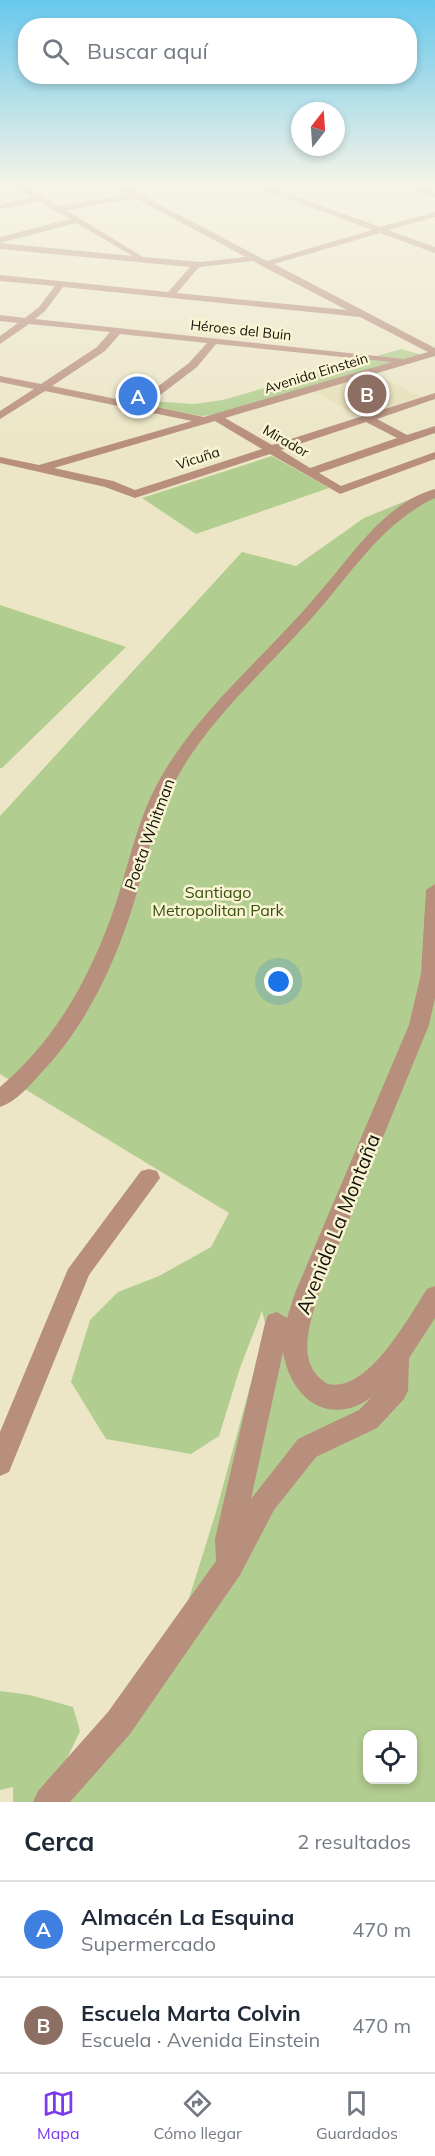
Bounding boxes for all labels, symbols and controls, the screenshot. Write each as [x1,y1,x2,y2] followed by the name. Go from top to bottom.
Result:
[18,18,417,84] search box
[39,35,72,68] icon: search
[87,37,208,65] text: Buscar aquí
[291,102,345,156] north arrow
[189,316,293,344] street label: Héroes del Buin
[262,349,370,397] street label: Avenida Einstein
[348,372,386,416] pin: B
[118,374,158,418] pin: A
[260,421,313,462] street label: Mirador
[174,443,222,473] street label: Vicuña
[120,776,178,892] street label: Poeta Whitman
[152,882,285,920] park label: Santiago Metropolitan Park
[264,967,293,996] your location
[290,1130,385,1318] street label: Avenida La Montaña
[363,1730,417,1784] map controls
[363,1730,417,1784] button: locate
[24,1825,94,1858] text: Cerca
[297,1829,411,1854] text: 2 resultados
[81,1903,294,1931] text: Almacén La Esquina
[36,1917,51,1942] text: A
[352,1917,411,1942] text: 470 m
[81,1931,216,1956] text: Supermercado
[81,1999,301,2027] text: Escuela Marta Colvin
[37,2013,50,2038] text: B
[352,2013,411,2038] text: 470 m
[81,2027,320,2052] text: Escuela · Avenida Einstein
[37,2087,80,2143] tab: Mapa
[154,2087,242,2143] tab: Cómo llegar
[316,2087,398,2143] tab: Guardados

